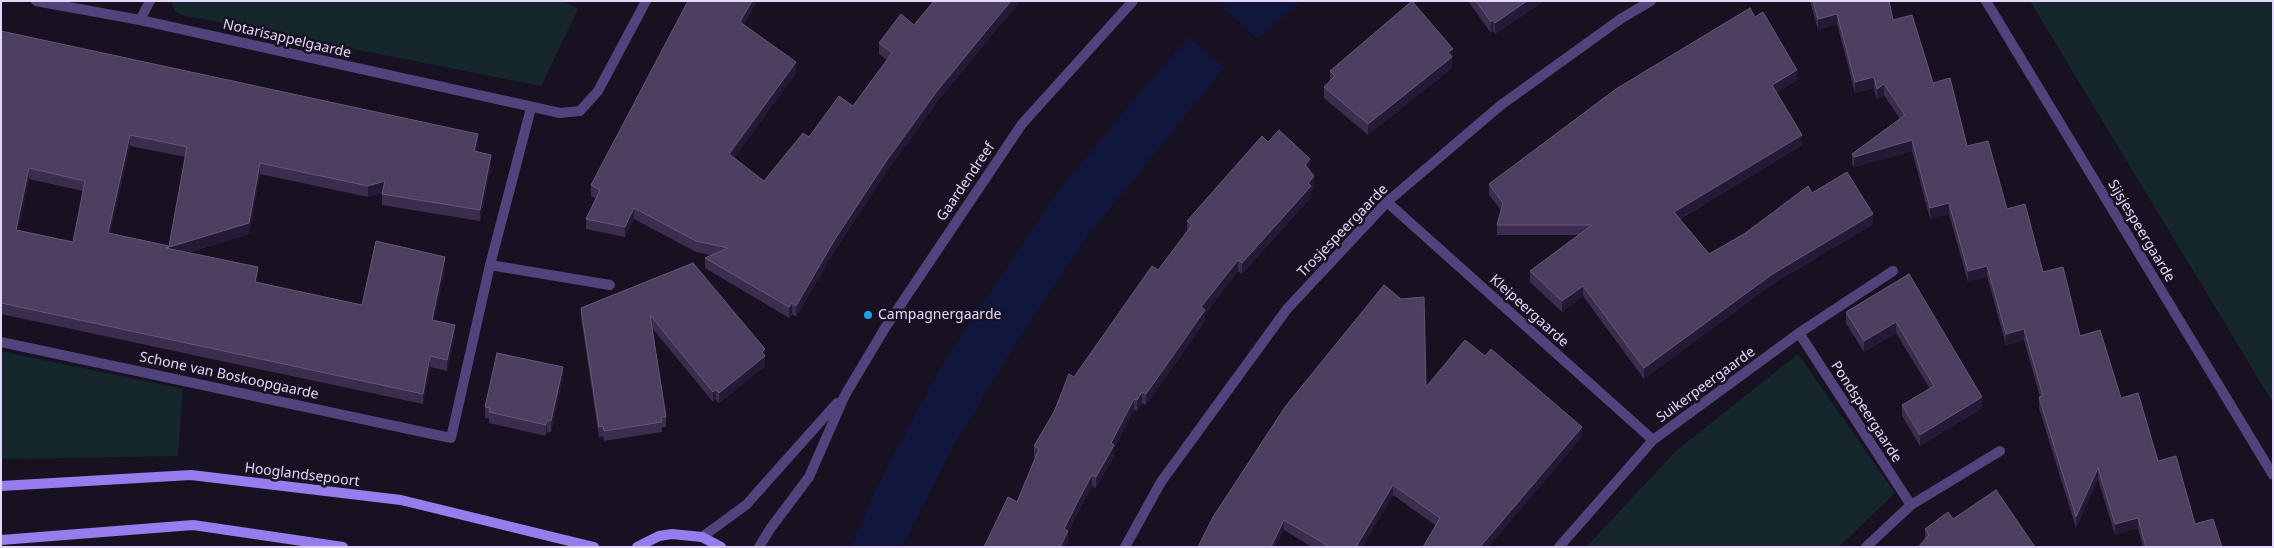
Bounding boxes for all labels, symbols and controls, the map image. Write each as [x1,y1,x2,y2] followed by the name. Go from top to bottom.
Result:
[221,16,353,62] street label: Notarisappelgaarde
[934,139,998,225] street label: Gaardendreef
[2104,177,2178,285] street label: Sijsjespeergaarde
[1294,181,1392,281] street label: Trosjespeergaarde
[1486,271,1572,351] street label: Kleipeergaarde
[878,307,1001,323] place label: Campagnergaarde
[862,309,874,321] marker: Campagnergaarde
[1654,344,1758,426] street label: Suikerpeergaarde
[138,349,320,403] street label: Schone van Boskoopgaarde
[1827,358,1905,466] street label: Pondspeergaarde
[244,460,360,490] street label: Hooglandsepoort

